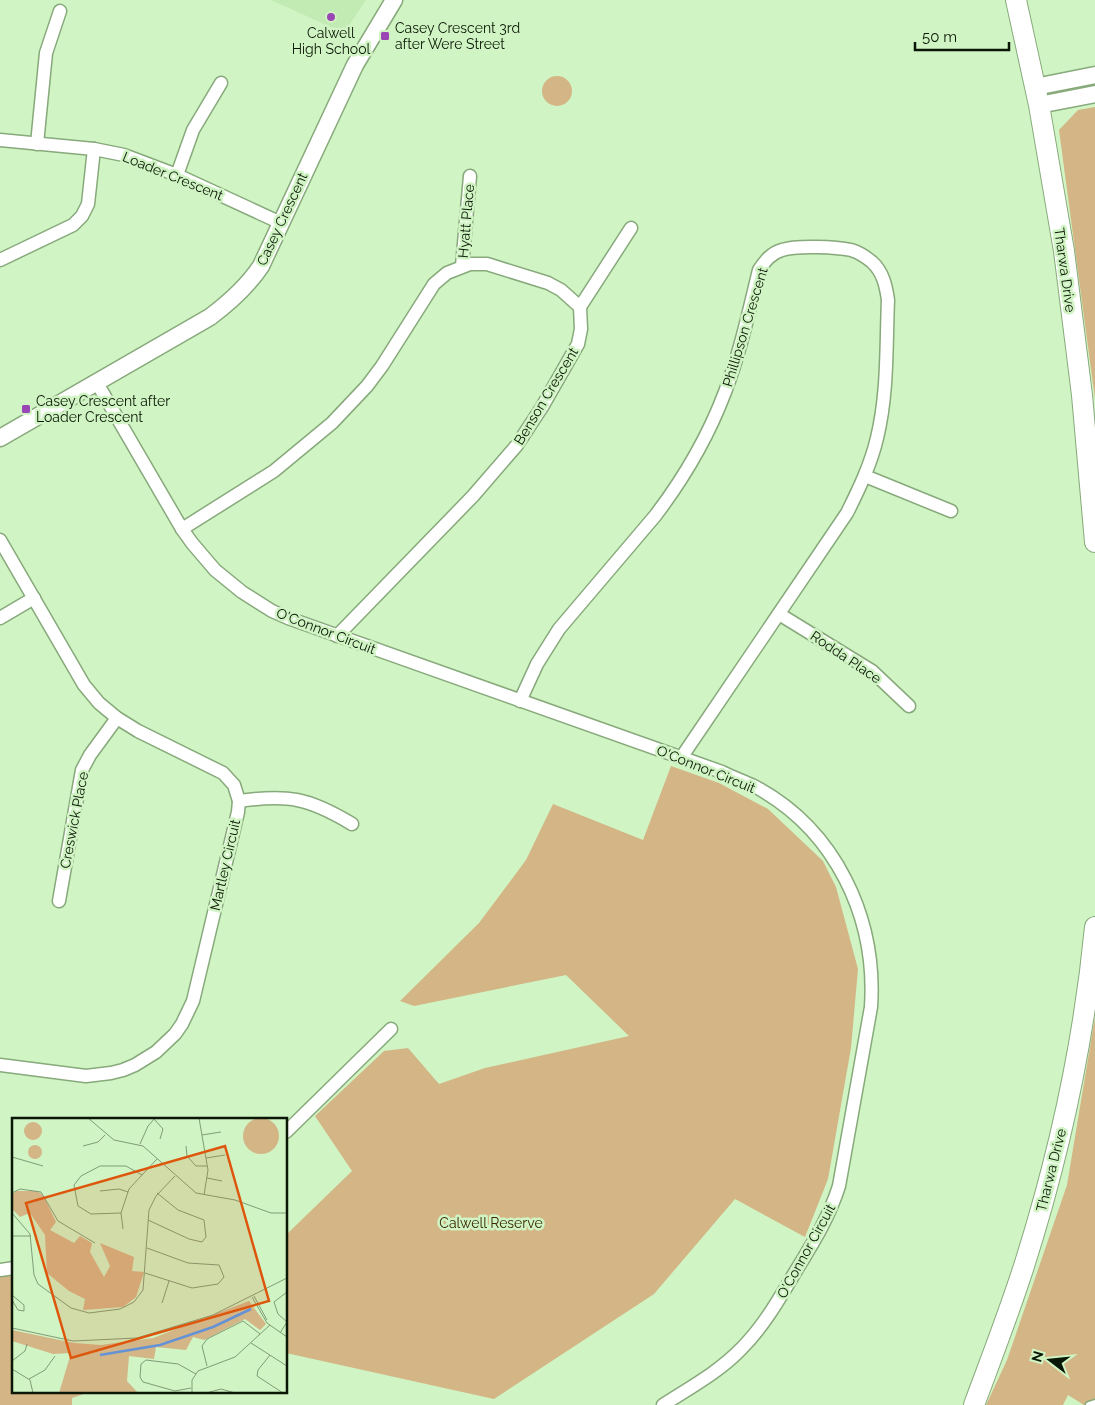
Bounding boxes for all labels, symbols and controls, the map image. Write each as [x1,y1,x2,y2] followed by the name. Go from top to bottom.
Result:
[325,11,337,23] marker: Calwell High School
[395,20,520,52] place label: Casey Crescent 3rd after Were Street
[915,20,1009,52] scale bar
[292,25,370,57] place label: Calwell High School
[922,28,957,46] text: 50 m
[379,30,391,42] marker: Casey Crescent 3rd after Were Street
[120,149,226,204] street label: Loader Crescent
[253,170,311,268] street label: Casey Crescent
[455,183,477,259] street label: Hyatt Place
[1051,227,1079,313] street label: Tharwa Drive
[719,265,771,389] street label: Phillipson Crescent
[511,344,581,447] street label: Benson Crescent
[36,393,170,425] place label: Casey Crescent after Loader Crescent
[20,403,32,415] marker: Casey Crescent after Loader Crescent
[274,605,378,657] street label: O'Connor Circuit
[808,627,884,687] street label: Rodda Place
[654,742,758,796] street label: O'Connor Circuit
[57,770,91,870] street label: Creswick Place
[207,818,243,912] street label: Martley Circuit
[12,1118,288,1392] inset map
[1033,1127,1069,1213] street label: Tharwa Drive
[774,1201,839,1301] street label: O'Connor Circuit
[439,1215,543,1231] park label: Calwell Reserve
[1025,1335,1075,1385] north arrow
[1028,1349,1047,1364] text: N

